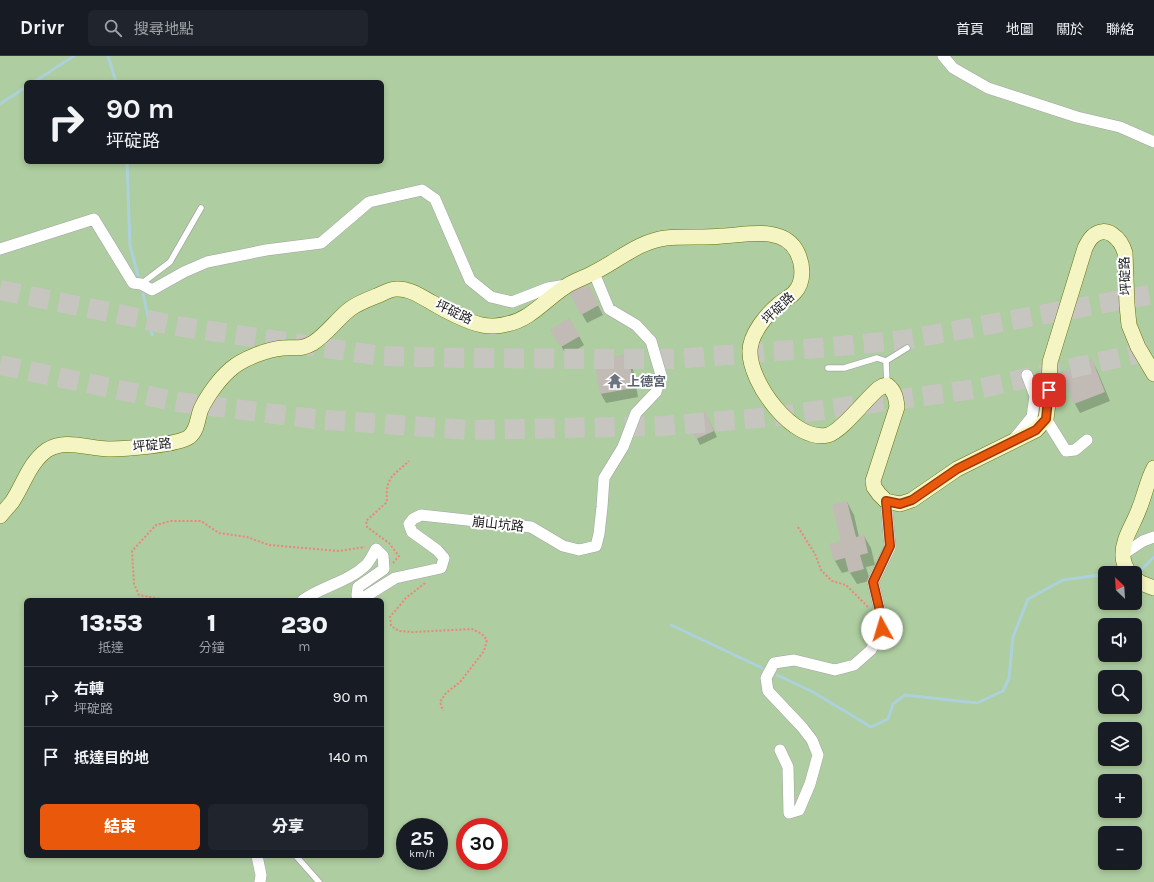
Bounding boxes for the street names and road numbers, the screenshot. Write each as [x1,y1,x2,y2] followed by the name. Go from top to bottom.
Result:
[1116,256,1134,296] street label: 坪碇路
[759,289,797,327] street label: 坪碇路
[433,297,475,327] street label: 坪碇路
[132,436,172,454] street label: 坪碇路
[471,514,525,534] street label: 崩山坑路

